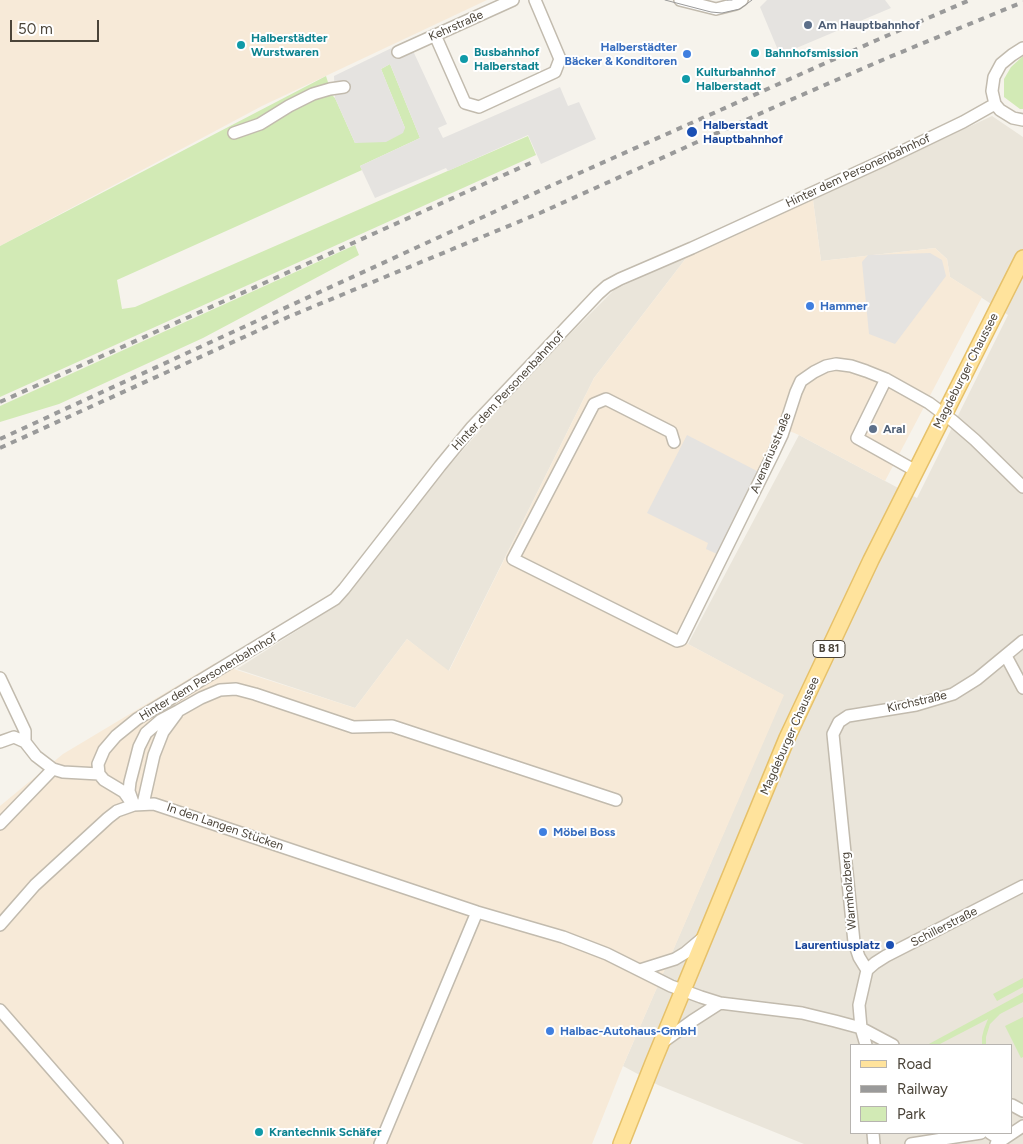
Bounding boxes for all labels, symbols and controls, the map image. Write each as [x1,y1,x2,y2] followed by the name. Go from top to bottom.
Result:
[427,8,485,44] street label: Kehrstraße
[12,10,101,42] scale bar
[818,18,920,32] place label: Am Hauptbahnhof
[802,19,814,31] marker: Am Hauptbahnhof
[18,20,53,38] text: 50 m
[251,31,327,59] place label: Halberstädter Wurstwaren
[235,39,247,51] marker: Halberstädter Wurstwaren
[565,40,677,68] place label: Halberstädter Bäcker & Konditoren
[474,45,539,73] place label: Busbahnhof Halberstadt
[765,46,858,60] place label: Bahnhofsmission
[749,47,761,59] marker: Bahnhofsmission
[681,48,693,60] marker: Halberstädter Bäcker & Konditoren
[458,53,470,65] marker: Busbahnhof Halberstadt
[696,65,776,93] place label: Kulturbahnhof Halberstadt
[680,73,692,85] marker: Kulturbahnhof Halberstadt
[703,118,783,146] place label: Halberstadt Hauptbahnhof
[685,125,699,139] marker: Halberstadt Hauptbahnhof
[783,131,933,211] street label: Hinter dem Personenbahnhof
[820,299,868,313] place label: Hammer
[804,300,816,312] marker: Hammer
[931,311,1001,431] street label: Magdeburger Chaussee
[449,328,567,454] street label: Hinter dem Personenbahnhof
[748,411,794,495] street label: Avenariusstraße
[883,422,905,436] place label: Aral
[867,423,879,435] marker: Aral
[137,630,279,724] street label: Hinter dem Personenbahnhof
[813,641,845,658] road number: B 81
[757,675,823,797] street label: Magdeburger Chaussee
[886,688,948,716] street label: Kirchstraße
[165,800,285,854] street label: In den Langen Stücken
[553,825,615,839] place label: Möbel Boss
[537,826,549,838] marker: Möbel Boss
[838,851,860,931] street label: Warmholzberg
[908,904,980,950] street label: Schillerstraße
[795,938,880,952] place label: Laurentiusplatz
[884,939,896,951] marker: Laurentiusplatz
[560,1024,696,1038] place label: Halbac-Autohaus-GmbH
[544,1025,556,1037] marker: Halbac-Autohaus-GmbH
[850,1044,1013,1134] legend
[897,1055,932,1073] text: Road
[897,1080,948,1098] text: Railway
[897,1105,926,1123] text: Park
[269,1125,381,1139] place label: Krantechnik Schäfer
[253,1126,265,1138] marker: Krantechnik Schäfer

